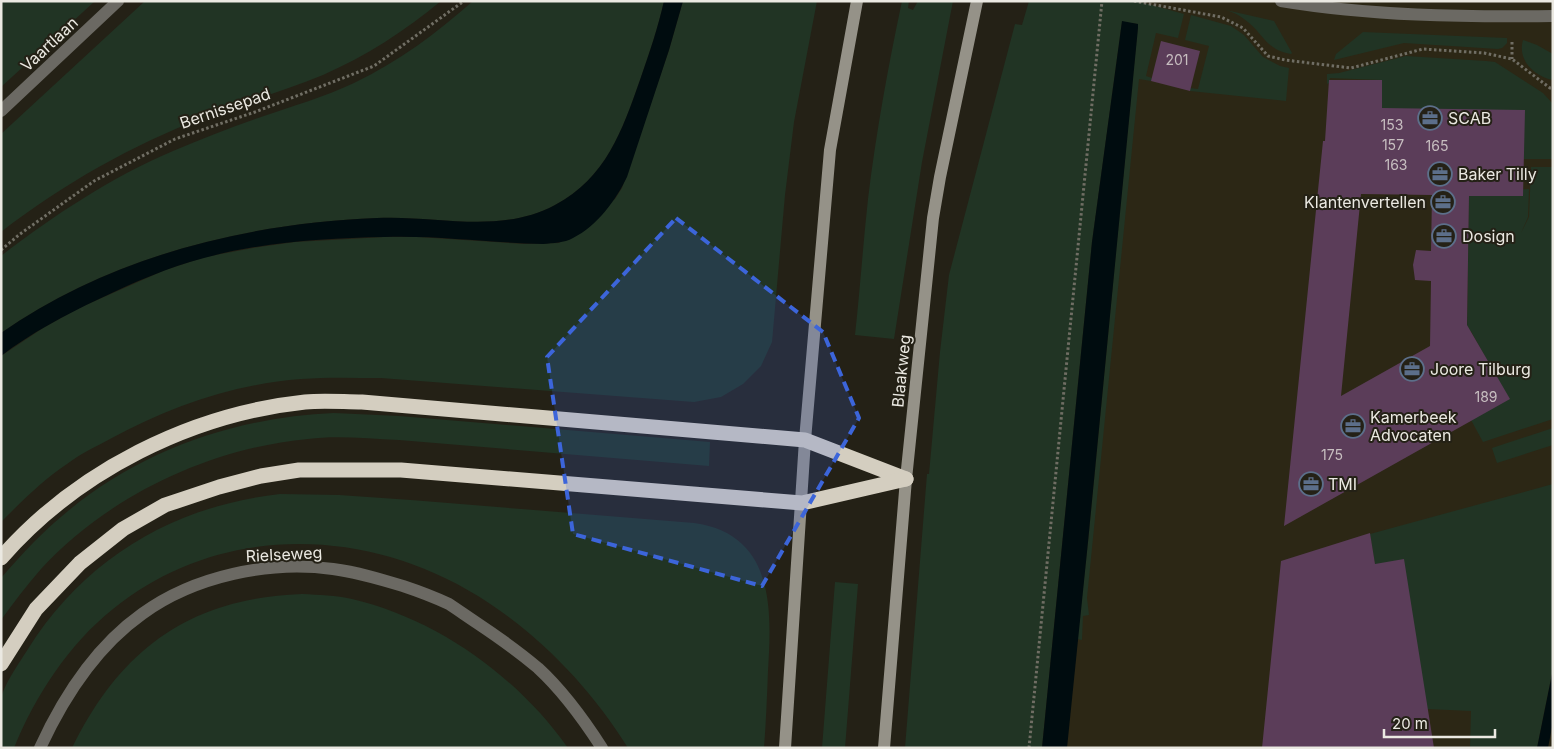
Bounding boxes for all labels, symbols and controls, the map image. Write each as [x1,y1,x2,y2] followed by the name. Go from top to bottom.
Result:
[16,12,82,76] street label: Vaartlaan
[1165,51,1189,68] house number: 201
[177,83,273,133] street label: Bernissepad
[1417,105,1443,131] office icon: SCAB
[1448,108,1491,128] place label: SCAB
[1381,116,1403,133] house number: 153
[1382,136,1404,153] house number: 157
[1426,137,1448,154] house number: 165
[1384,156,1408,173] house number: 163
[1427,161,1453,187] office icon: Baker Tilly
[1458,164,1537,184] place label: Baker Tilly
[1430,189,1456,215] office icon: Klantenvertellen
[1304,192,1426,212] place label: Klantenvertellen
[1431,223,1457,249] office icon: Dosign
[1462,226,1515,246] place label: Dosign
[887,334,915,408] street label: Blaakweg
[1399,356,1425,382] office icon: Joore Tilburg
[1430,359,1531,379] place label: Joore Tilburg
[1474,388,1498,405] house number: 189
[1370,407,1457,445] place label: Kamerbeek Advocaten
[1340,413,1366,439] office icon: Kamerbeek Advocaten
[1321,446,1343,463] house number: 175
[1298,471,1324,497] office icon: TMI
[1328,474,1357,494] place label: TMI
[245,542,323,566] street label: Rielseweg
[1384,706,1495,738] scale bar
[1392,714,1428,733] text: 20 m

